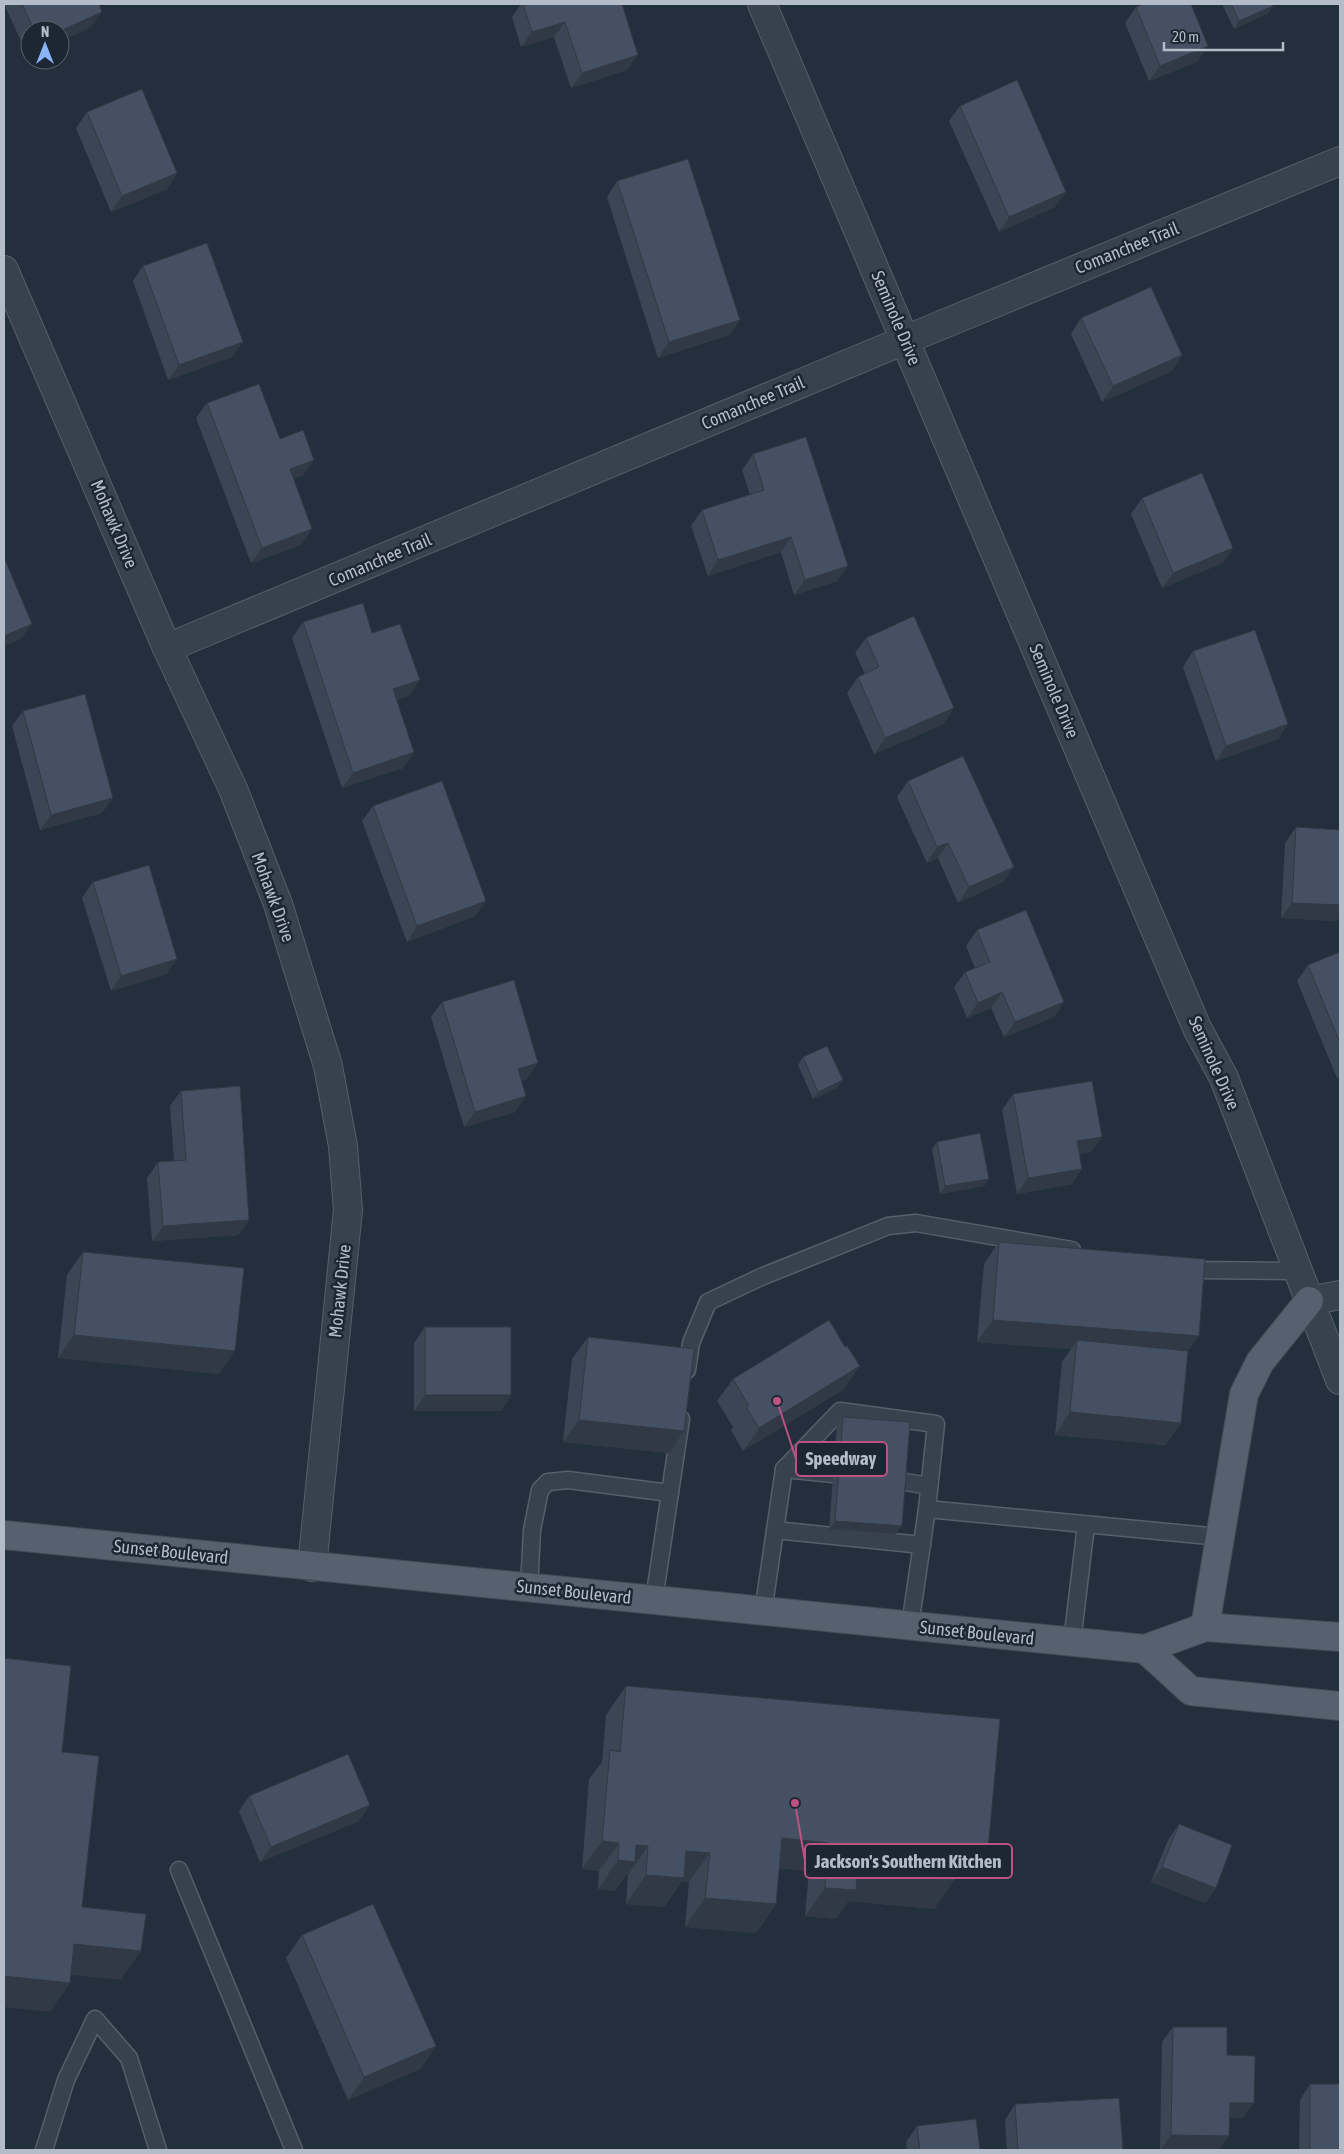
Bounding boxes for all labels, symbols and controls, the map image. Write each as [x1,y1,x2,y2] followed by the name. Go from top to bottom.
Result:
[20,20,70,70] north arrow
[1164,20,1283,52] scale bar
[41,24,49,40] text: N
[1172,28,1199,45] text: 20 m
[1072,217,1182,278] street label: Comanchee Trail
[867,268,926,368] street label: Seminole Drive
[698,371,808,434] street label: Comanchee Trail
[86,477,142,571] street label: Mohawk Drive
[325,528,435,591] street label: Comanchee Trail
[1025,641,1084,741] street label: Seminole Drive
[248,849,299,944] street label: Mohawk Drive
[1184,1013,1244,1113] street label: Seminole Drive
[324,1243,355,1339] street label: Mohawk Drive
[796,1442,887,1476] callout: Speedway
[806,1447,877,1469] text: Speedway
[113,1535,229,1568] street label: Sunset Boulevard
[516,1575,632,1608] street label: Sunset Boulevard
[919,1616,1035,1649] street label: Sunset Boulevard
[805,1844,1012,1878] callout: Jackson's Southern Kitchen
[813,1850,1002,1872] text: Jackson's Southern Kitchen

